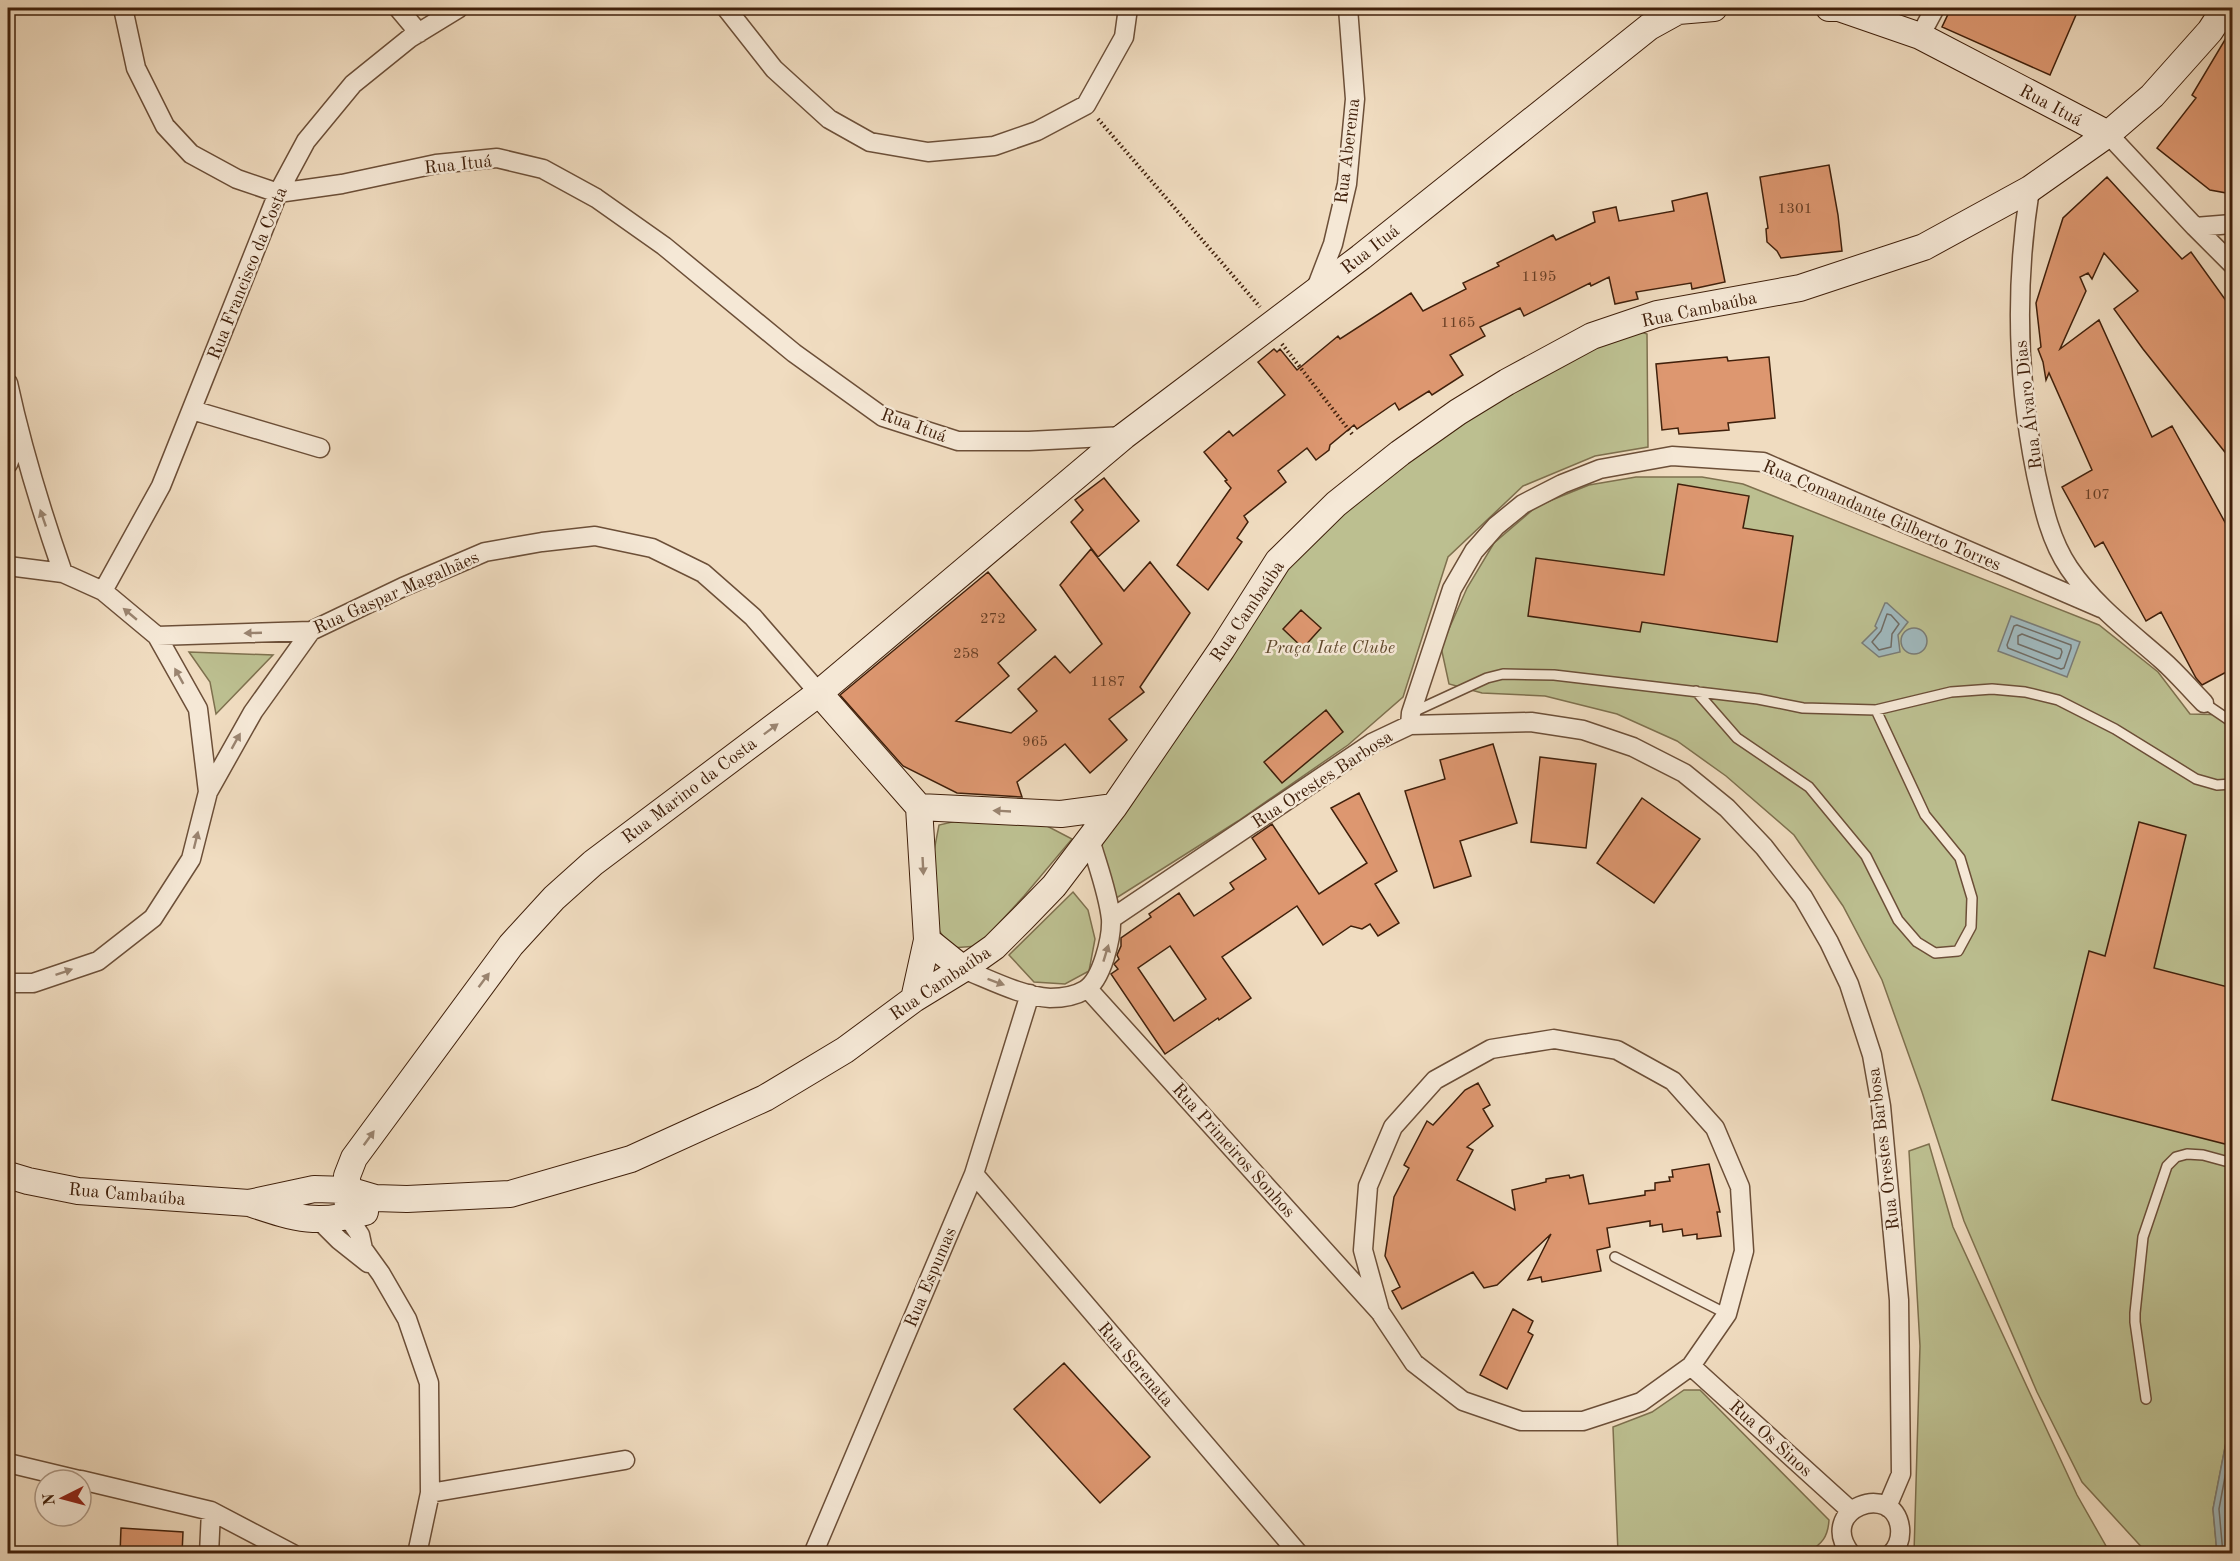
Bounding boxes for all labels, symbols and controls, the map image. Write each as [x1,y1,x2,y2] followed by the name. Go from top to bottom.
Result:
[2016,82,2085,130] street label: Rua Ituá
[1333,97,1363,205] street label: Rua Aberema
[423,152,493,178] street label: Rua Ituá
[205,184,291,362] street label: Rua Francisco da Costa
[1778,202,1812,217] house number: 1301
[1338,222,1403,278] street label: Rua Ituá
[1522,270,1556,285] house number: 1195
[1640,289,1759,331] street label: Rua Cambaúba
[1441,316,1475,331] house number: 1165
[2008,339,2046,471] street label: Rua Álvaro Dias
[878,406,949,446] street label: Rua Ituá
[1760,457,2004,575] street label: Rua Comandante Gilberto Torres
[2084,488,2110,503] house number: 107
[38,509,48,527] one-way arrow
[311,548,482,638] street label: Rua Gaspar Magalhães
[1208,558,1288,665] street label: Rua Cambaúba
[122,607,138,620] one-way arrow
[980,612,1006,627] house number: 272
[243,628,262,638] one-way arrow
[1264,639,1395,657] park label: Praça Iate Clube
[953,647,979,662] house number: 258
[174,667,184,684] one-way arrow
[1091,675,1125,690] house number: 1187
[764,723,779,735] one-way arrow
[1249,728,1396,832] street label: Rua Orestes Barbosa
[231,732,241,749] one-way arrow
[619,734,760,847] street label: Rua Marino da Costa
[1022,735,1048,750] house number: 965
[993,806,1012,815] one-way arrow
[191,831,201,849] one-way arrow
[919,856,928,875] one-way arrow
[887,943,994,1024] street label: Rua Cambaúba
[1102,944,1111,962] one-way arrow
[55,967,73,977] one-way arrow
[478,973,490,989] one-way arrow
[988,977,1006,987] one-way arrow
[1865,1067,1903,1231] street label: Rua Orestes Barbosa
[1168,1080,1298,1221] street label: Rua Primeiros Sonhos
[363,1130,375,1146] one-way arrow
[68,1181,186,1209] street label: Rua Cambaúba
[902,1225,960,1330] street label: Rua Espumas
[1094,1319,1177,1410] street label: Rua Serenata
[1726,1397,1815,1480] street label: Rua Os Sinos
[33,1468,93,1528] north arrow
[41,1492,59,1506] text: N

